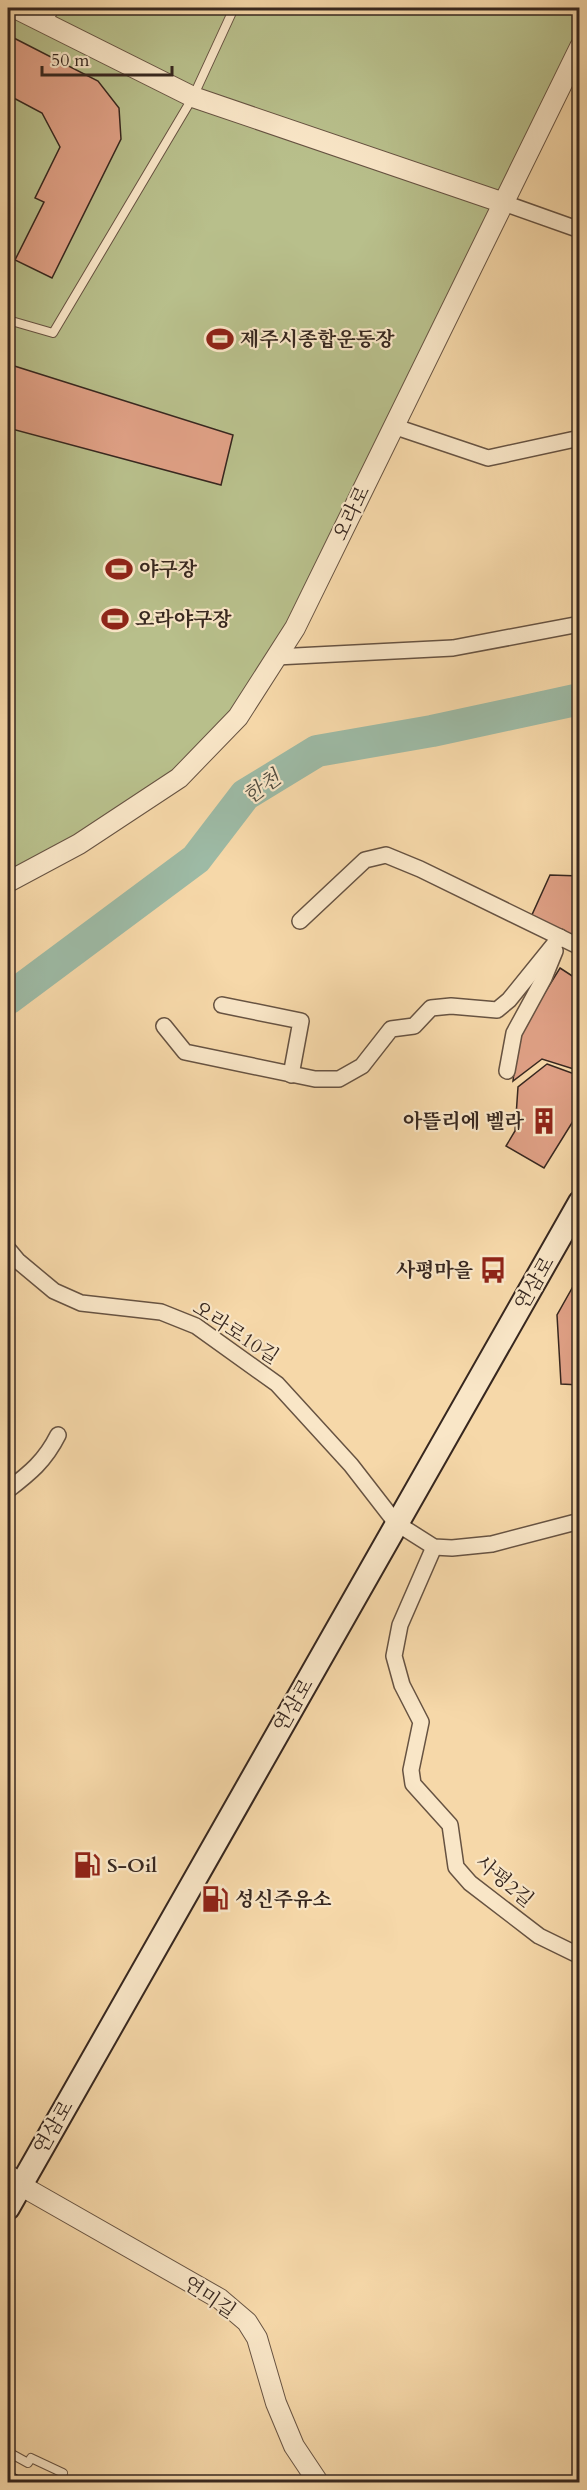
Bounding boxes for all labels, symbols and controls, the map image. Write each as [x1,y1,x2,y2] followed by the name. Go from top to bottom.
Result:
[42,39,172,77] scale bar
[51,48,90,73] text: 50 m
[205,324,235,354] sports icon: 제주시종합운동장
[240,326,395,353] place label: 제주시종합운동장
[327,481,376,545] street label: 오라로
[104,554,134,584] sports icon: 야구장
[139,556,198,583] place label: 야구장
[100,604,130,634] sports icon: 오라야구장
[135,606,232,633] place label: 오라야구장
[237,763,289,811] water label: 한천
[529,1106,559,1136] building icon: 아뜰리에 벨라
[403,1108,525,1135] place label: 아뜰리에 벨라
[508,1251,561,1315] street label: 연삼로
[478,1255,508,1285] bus stop icon: 사평마을
[396,1257,473,1284] place label: 사평마을
[187,1294,284,1370] street label: 오라로10길
[267,1673,320,1737] street label: 연삼로
[470,1849,539,1914] street label: 사평2길
[72,1850,102,1880] fuel station icon: S-Oil
[107,1852,157,1879] place label: S-Oil
[200,1884,230,1914] fuel station icon: 성신주유소
[235,1886,332,1913] place label: 성신주유소
[27,2095,80,2159] street label: 연삼로
[178,2270,241,2325] street label: 연미길

